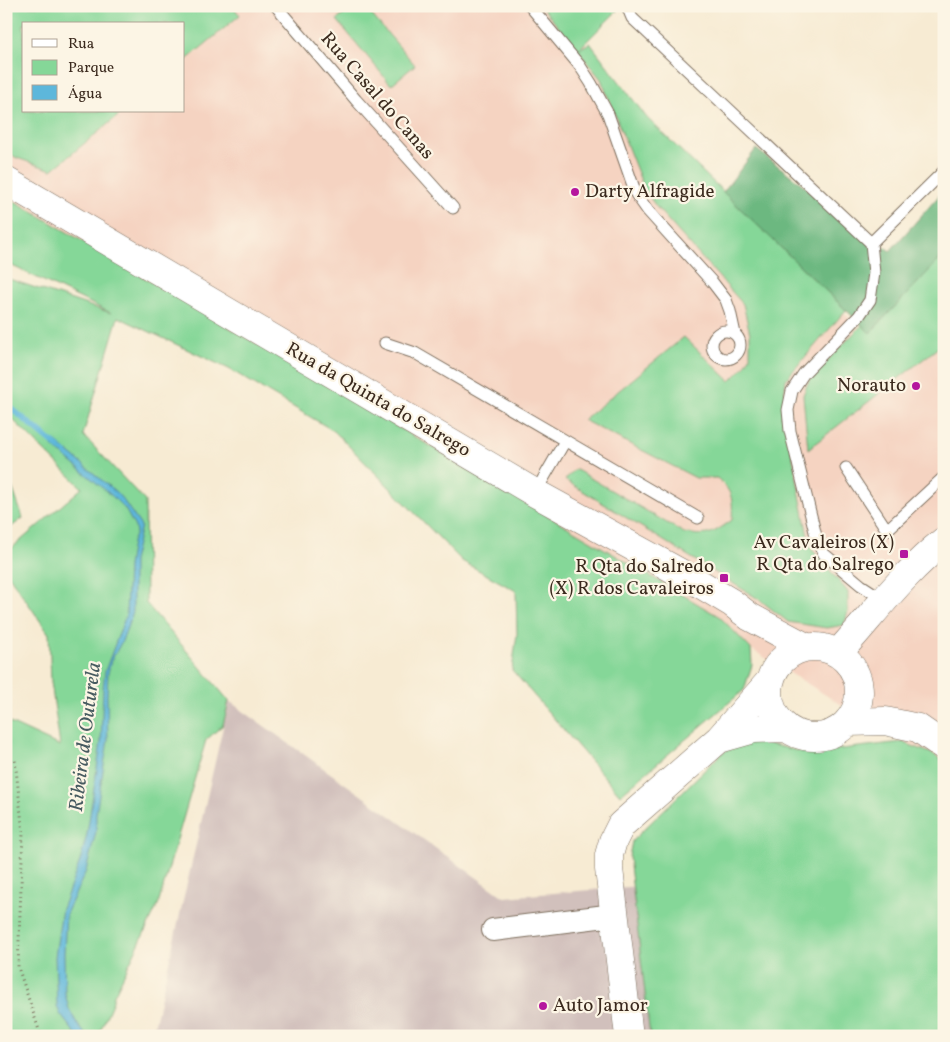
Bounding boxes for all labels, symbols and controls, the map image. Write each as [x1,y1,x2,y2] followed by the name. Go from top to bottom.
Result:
[22,22,185,112] legend
[314,27,440,165] street label: Rua Casal do Canas
[68,34,94,55] text: Rua
[68,58,114,79] text: Parque
[68,84,102,105] text: Água
[585,179,715,205] place label: Darty Alfragide
[569,186,581,198] marker: Darty Alfragide
[281,336,475,464] street label: Rua da Quinta do Salrego
[837,373,906,399] place label: Norauto
[910,380,922,392] marker: Norauto
[754,530,894,578] place label: Av Cavaleiros (X) R Qta do Salrego
[898,548,910,560] marker: Av Cavaleiros (X) R Qta do Salrego
[550,554,714,602] place label: R Qta do Salredo (X) R dos Cavaleiros
[718,572,730,584] marker: R Qta do Salredo (X) R dos Cavaleiros
[63,661,109,813] water label: Ribeira de Outurela
[553,993,648,1019] place label: Auto Jamor
[537,1000,549,1012] marker: Auto Jamor

